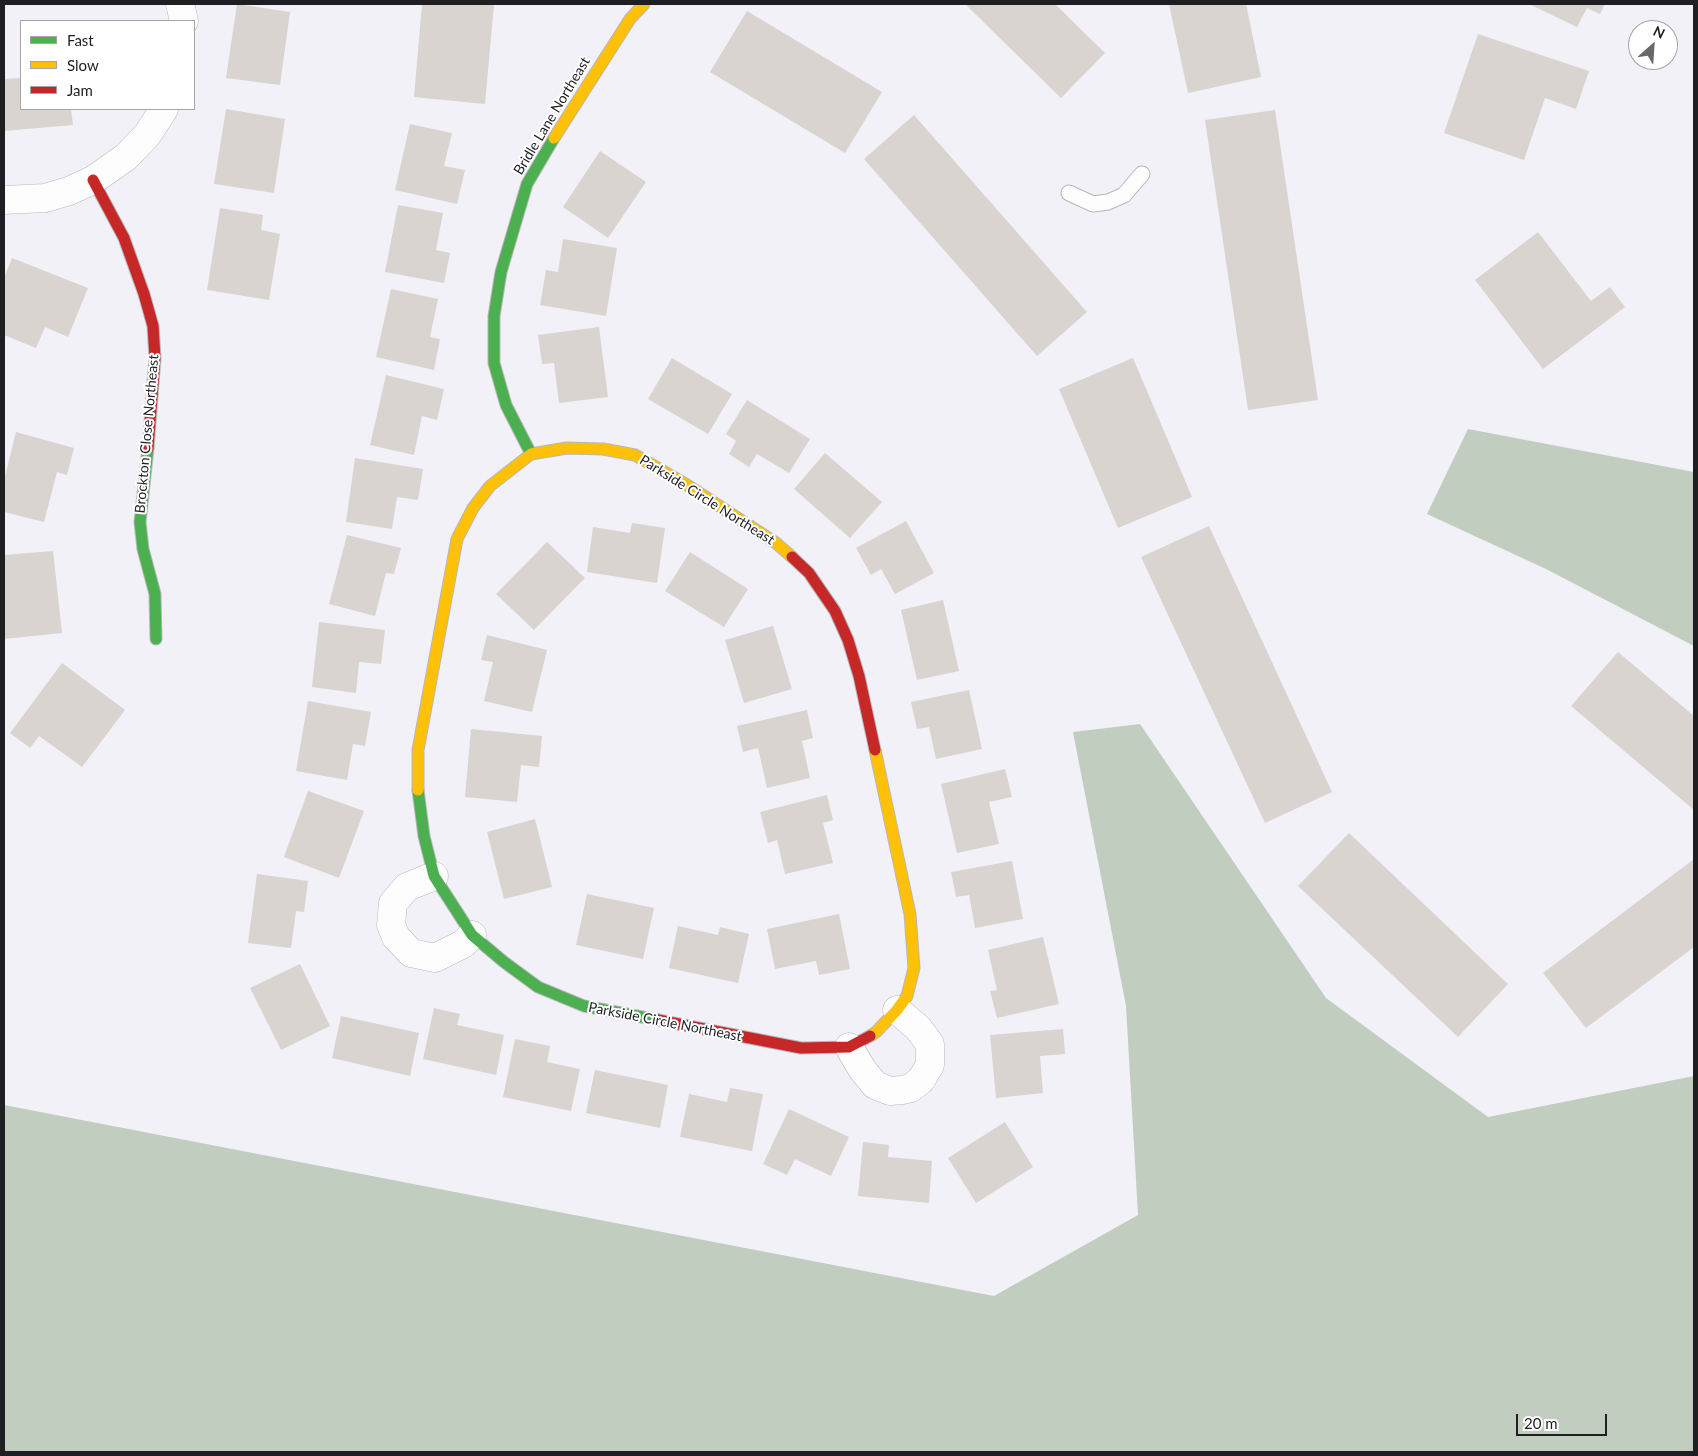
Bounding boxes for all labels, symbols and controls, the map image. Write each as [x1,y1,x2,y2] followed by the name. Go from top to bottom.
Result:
[20,20,195,110] legend
[1628,20,1678,70] north arrow
[1651,22,1668,42] text: N
[67,31,94,49] text: Fast
[510,54,594,178] street label: Bridle Lane Northeast
[67,56,99,74] text: Slow
[67,81,93,99] text: Jam
[132,354,162,514] street label: Brockton Close Northeast
[636,452,778,548] street label: Parkside Circle Northeast
[587,999,743,1045] street label: Parkside Circle Northeast
[1518,1404,1609,1436] scale bar
[1524,1414,1558,1432] text: 20 m

